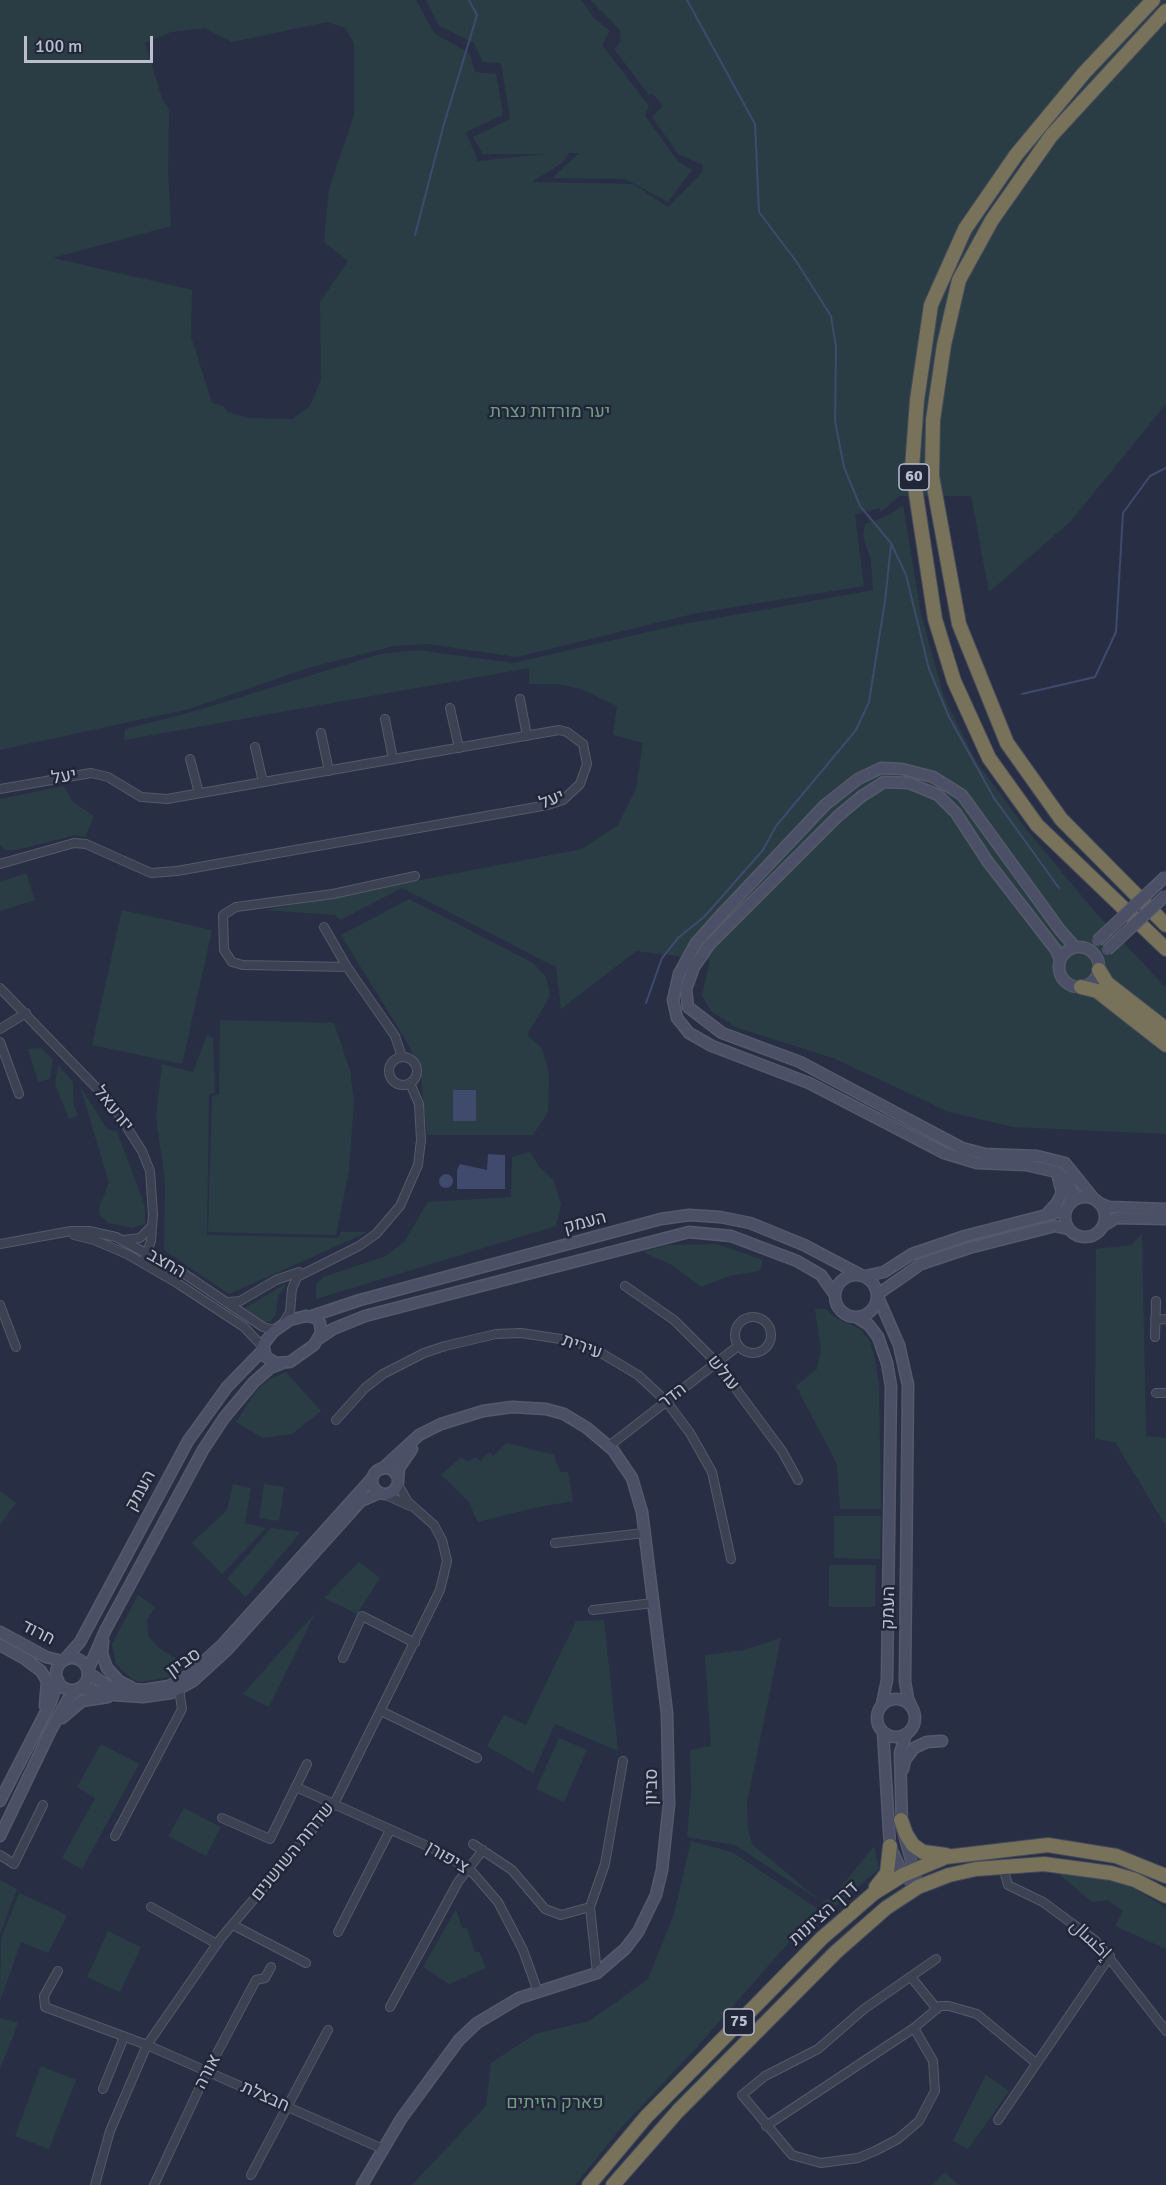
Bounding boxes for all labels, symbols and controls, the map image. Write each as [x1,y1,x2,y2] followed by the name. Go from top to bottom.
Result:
[27,24,156,62] scale bar
[35,35,82,57] text: 100 m
[490,401,610,423] park label: יער מורדות נצרת
[899,464,929,490] road number: 60
[50,764,78,790] street label: יעל
[536,785,568,815] street label: יעל
[89,1082,137,1136] street label: יזרעאל
[561,1207,609,1239] street label: העמק
[143,1244,189,1284] street label: החצב
[559,1330,605,1364] street label: עירית
[702,1351,744,1395] street label: עולש
[655,1379,691,1413] street label: הדר
[121,1467,161,1515] street label: העמק
[878,1586,900,1630] street label: העמק
[18,1616,58,1650] street label: חרוד
[163,1644,205,1682] street label: סביון
[641,1768,663,1806] street label: סביון
[247,1798,339,1906] street label: שדרות השושנים
[422,1837,472,1879] street label: ציפורן
[785,1877,863,1951] street label: דרך הציונות
[1065,1915,1115,1965] street label: إكسال
[724,2009,754,2035] road number: 75
[190,2051,226,2093] street label: אורה
[237,2077,293,2117] street label: חבצלת
[506,2092,604,2114] park label: פארק הזיתים

